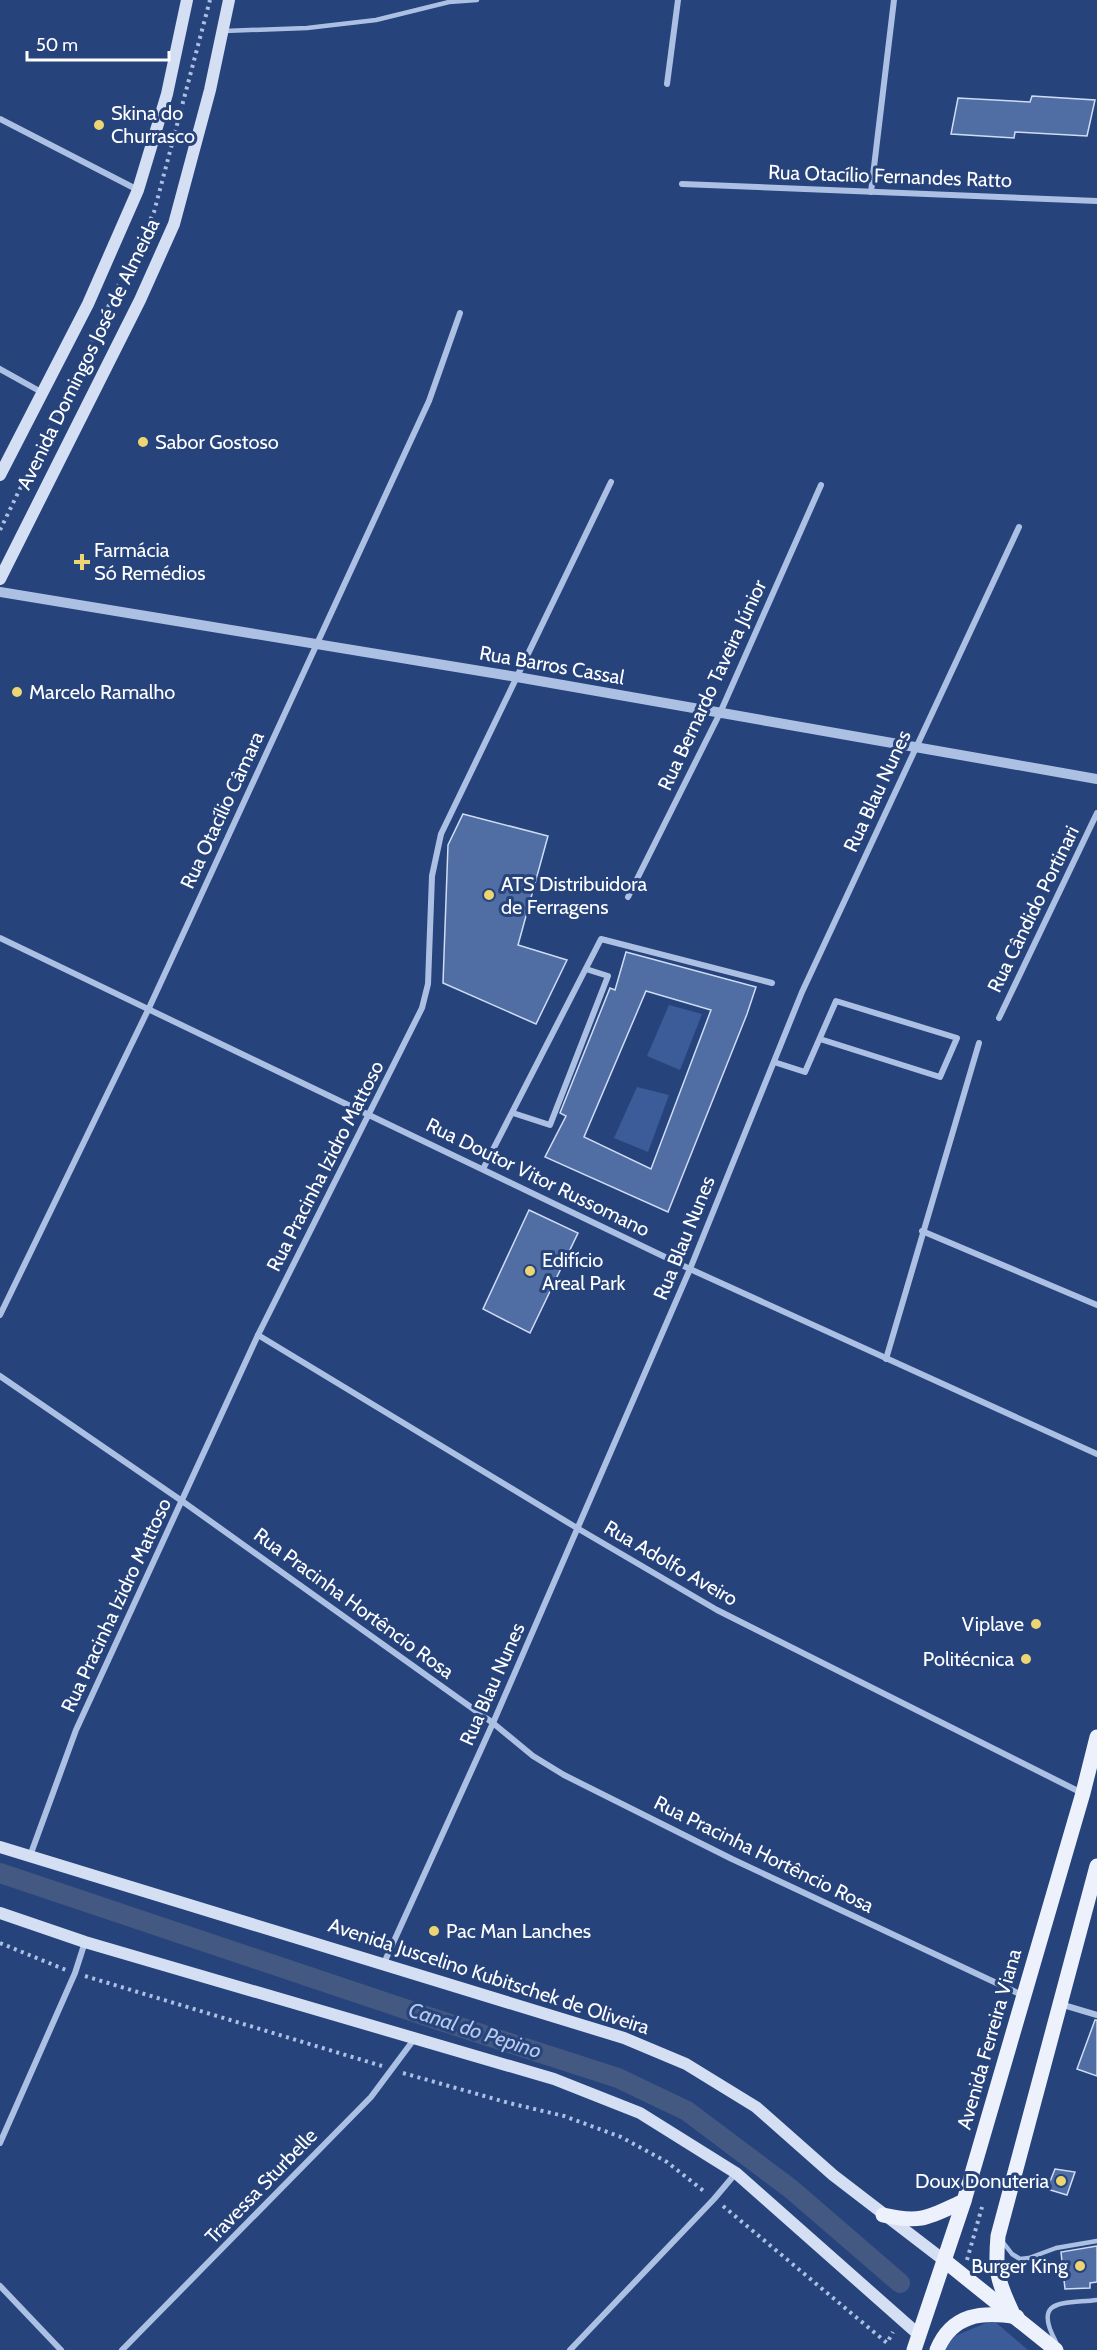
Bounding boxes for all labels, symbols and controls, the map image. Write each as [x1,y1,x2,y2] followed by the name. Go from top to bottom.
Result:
[27,24,170,62] scale bar
[36,34,78,56] text: 50 m
[111,101,195,148] place label: Skina do Churrasco
[92,118,106,132] marker: Skina do Churrasco
[768,160,1012,192] street label: Rua Otacílio Fernandes Ratto
[12,214,164,493] street label: Avenida Domingos José de Almeida
[155,430,279,454] place label: Sabor Gostoso
[136,435,150,449] marker: Sabor Gostoso
[94,538,206,585] place label: Farmácia Só Remédios
[75,555,89,569] marker: Farmácia Só Remédios
[653,575,772,794] street label: Rua Bernardo Taveira Júnior
[478,640,627,690] street label: Rua Barros Cassal
[29,680,175,704] place label: Marcelo Ramalho
[10,685,24,699] marker: Marcelo Ramalho
[838,726,916,856] street label: Rua Blau Nunes
[175,727,269,892] street label: Rua Otacílio Câmara
[982,822,1084,996] street label: Rua Cândido Portinari
[501,872,647,919] place label: ATS Distribuidora de Ferragens
[482,888,496,902] marker: ATS Distribuidora de Ferragens
[261,1057,389,1275] street label: Rua Pracinha Izidro Mattoso
[422,1112,654,1242] street label: Rua Doutor Vitor Russomano
[648,1173,720,1303] street label: Rua Blau Nunes
[542,1248,626,1295] place label: Edifício Areal Park
[523,1264,537,1278] marker: Edifício Areal Park
[56,1494,176,1716] street label: Rua Pracinha Izidro Mattoso
[600,1515,742,1611] street label: Rua Adolfo Aveiro
[249,1522,459,1684] street label: Rua Pracinha Hortêncio Rosa
[962,1612,1024,1636] place label: Viplave
[1029,1617,1043,1631] marker: Viplave
[454,1619,530,1749] street label: Rua Blau Nunes
[923,1647,1014,1671] place label: Politécnica
[1019,1652,1033,1666] marker: Politécnica
[650,1790,878,1918] street label: Rua Pracinha Hortêncio Rosa
[326,1913,653,2039] street label: Avenida Juscelino Kubitschek de Oliveira
[446,1919,591,1943] place label: Pac Man Lanches
[427,1924,441,1938] marker: Pac Man Lanches
[952,1946,1026,2132] street label: Avenida Ferreira Viana
[405,1997,545,2063] water label: Canal do Pepino
[200,2123,322,2249] street label: Travessa Sturbelle
[915,2169,1049,2193] place label: Doux Donuteria
[1054,2174,1068,2188] marker: Doux Donuteria
[971,2254,1069,2278] place label: Burger King
[1073,2259,1087,2273] marker: Burger King

